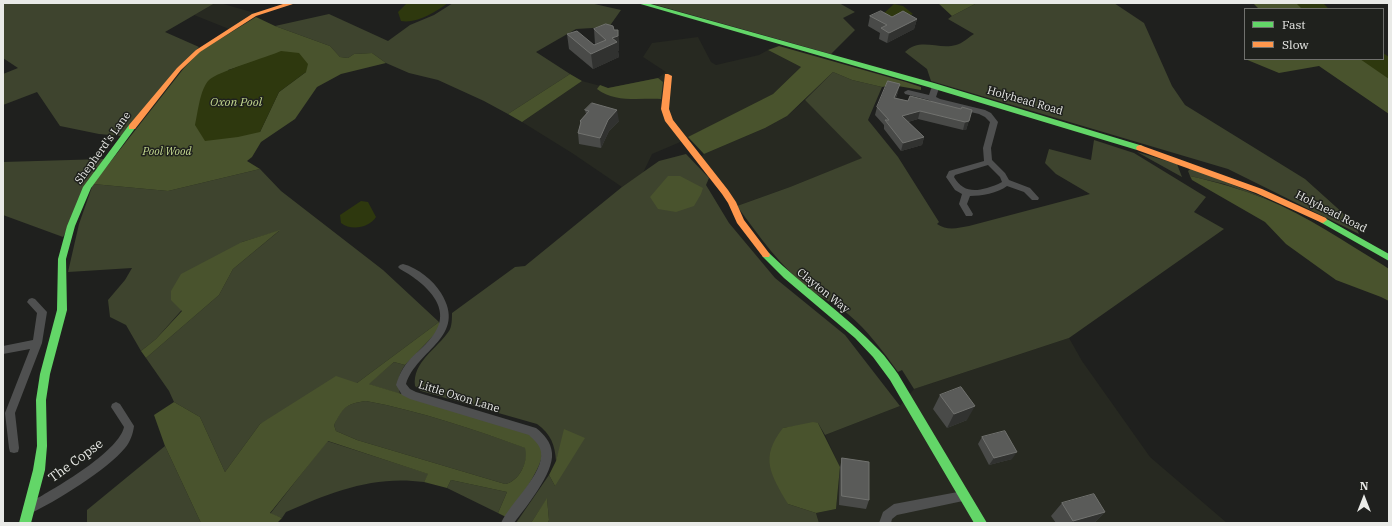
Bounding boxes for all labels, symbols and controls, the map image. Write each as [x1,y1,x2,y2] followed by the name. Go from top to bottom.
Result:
[1244,8,1384,60] legend
[1282,17,1306,32] text: Fast
[1282,37,1309,52] text: Slow
[986,84,1064,118] street label: Holyhead Road
[210,96,262,110] water label: Oxon Pool
[72,109,134,187] street label: Shepherd's Lane
[143,145,191,159] park label: Pool Wood
[1293,188,1369,236] street label: Holyhead Road
[794,266,852,316] street label: Clayton Way
[417,378,501,416] street label: Little Oxon Lane
[46,436,106,486] street label: The Copse
[1344,478,1384,518] north arrow
[1360,479,1368,493] text: N

